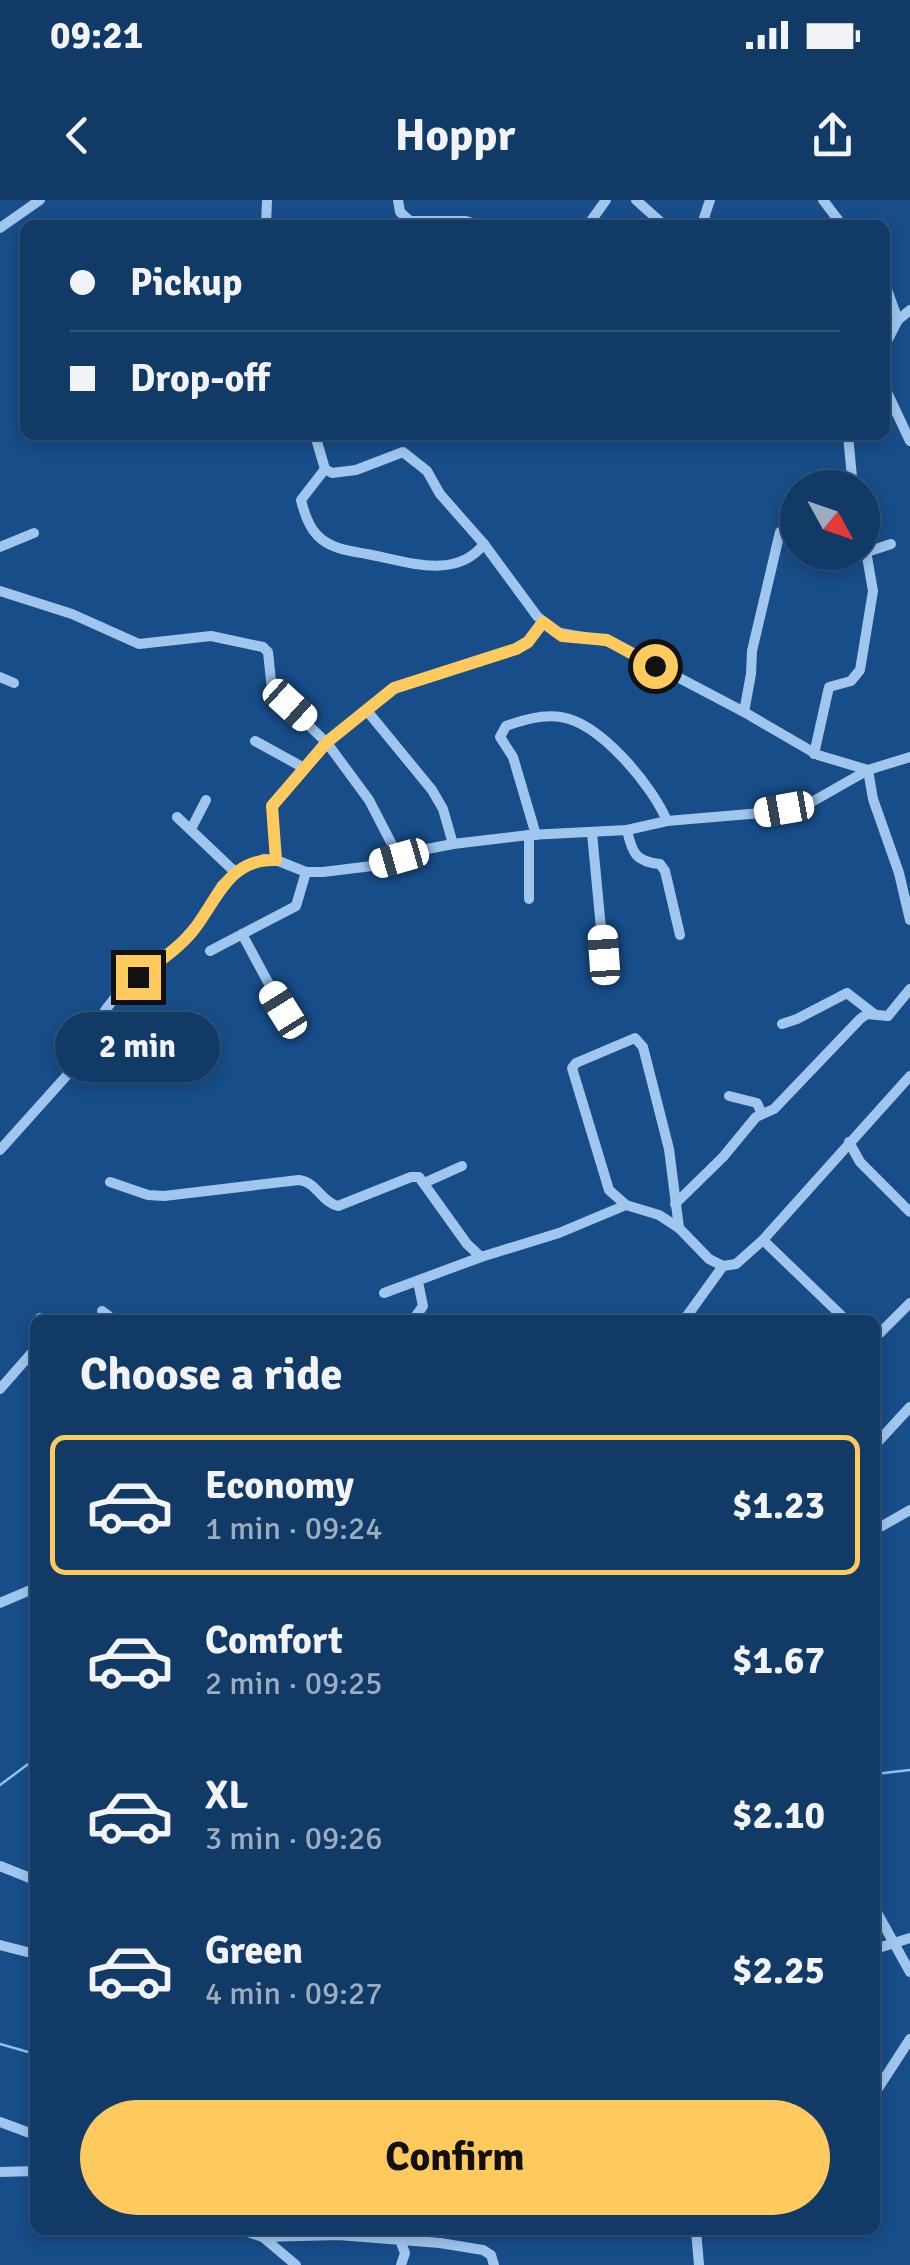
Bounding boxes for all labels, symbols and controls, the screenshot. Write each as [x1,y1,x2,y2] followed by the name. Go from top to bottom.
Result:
[50,12,143,59] text: 09:21
[50,108,105,163] icon: back
[395,108,515,163] text: Hoppr
[805,108,860,163] icon: share
[130,259,242,306] text: Pickup
[130,355,270,402] text: Drop-off
[780,470,880,570] north arrow
[780,470,880,570] map controls
[633,644,678,689] route start
[258,674,322,736] car
[752,789,816,829] car
[366,835,432,881] car
[587,924,621,986] car
[116,955,161,1000] route end
[254,977,312,1043] car
[56,1012,220,1082] callout: 2 min
[99,1027,176,1066] text: 2 min
[80,1347,343,1402] text: Choose a ride
[85,1460,175,1550] icon: car
[205,1462,354,1509] text: Economy
[732,1482,825,1529] text: $1.23
[205,1509,383,1548] text: 1 min · 09:24
[85,1615,175,1705] icon: car
[205,1617,343,1664] text: Comfort
[732,1637,825,1684] text: $1.67
[205,1664,383,1703] text: 2 min · 09:25
[85,1770,175,1860] icon: car
[205,1772,248,1819] text: XL
[732,1792,825,1839] text: $2.10
[205,1819,383,1858] text: 3 min · 09:26
[85,1925,175,2015] icon: car
[205,1927,303,1974] text: Green
[732,1947,825,1994] text: $2.25
[205,1974,383,2013] text: 4 min · 09:27
[80,2100,830,2215] button: Confirm

